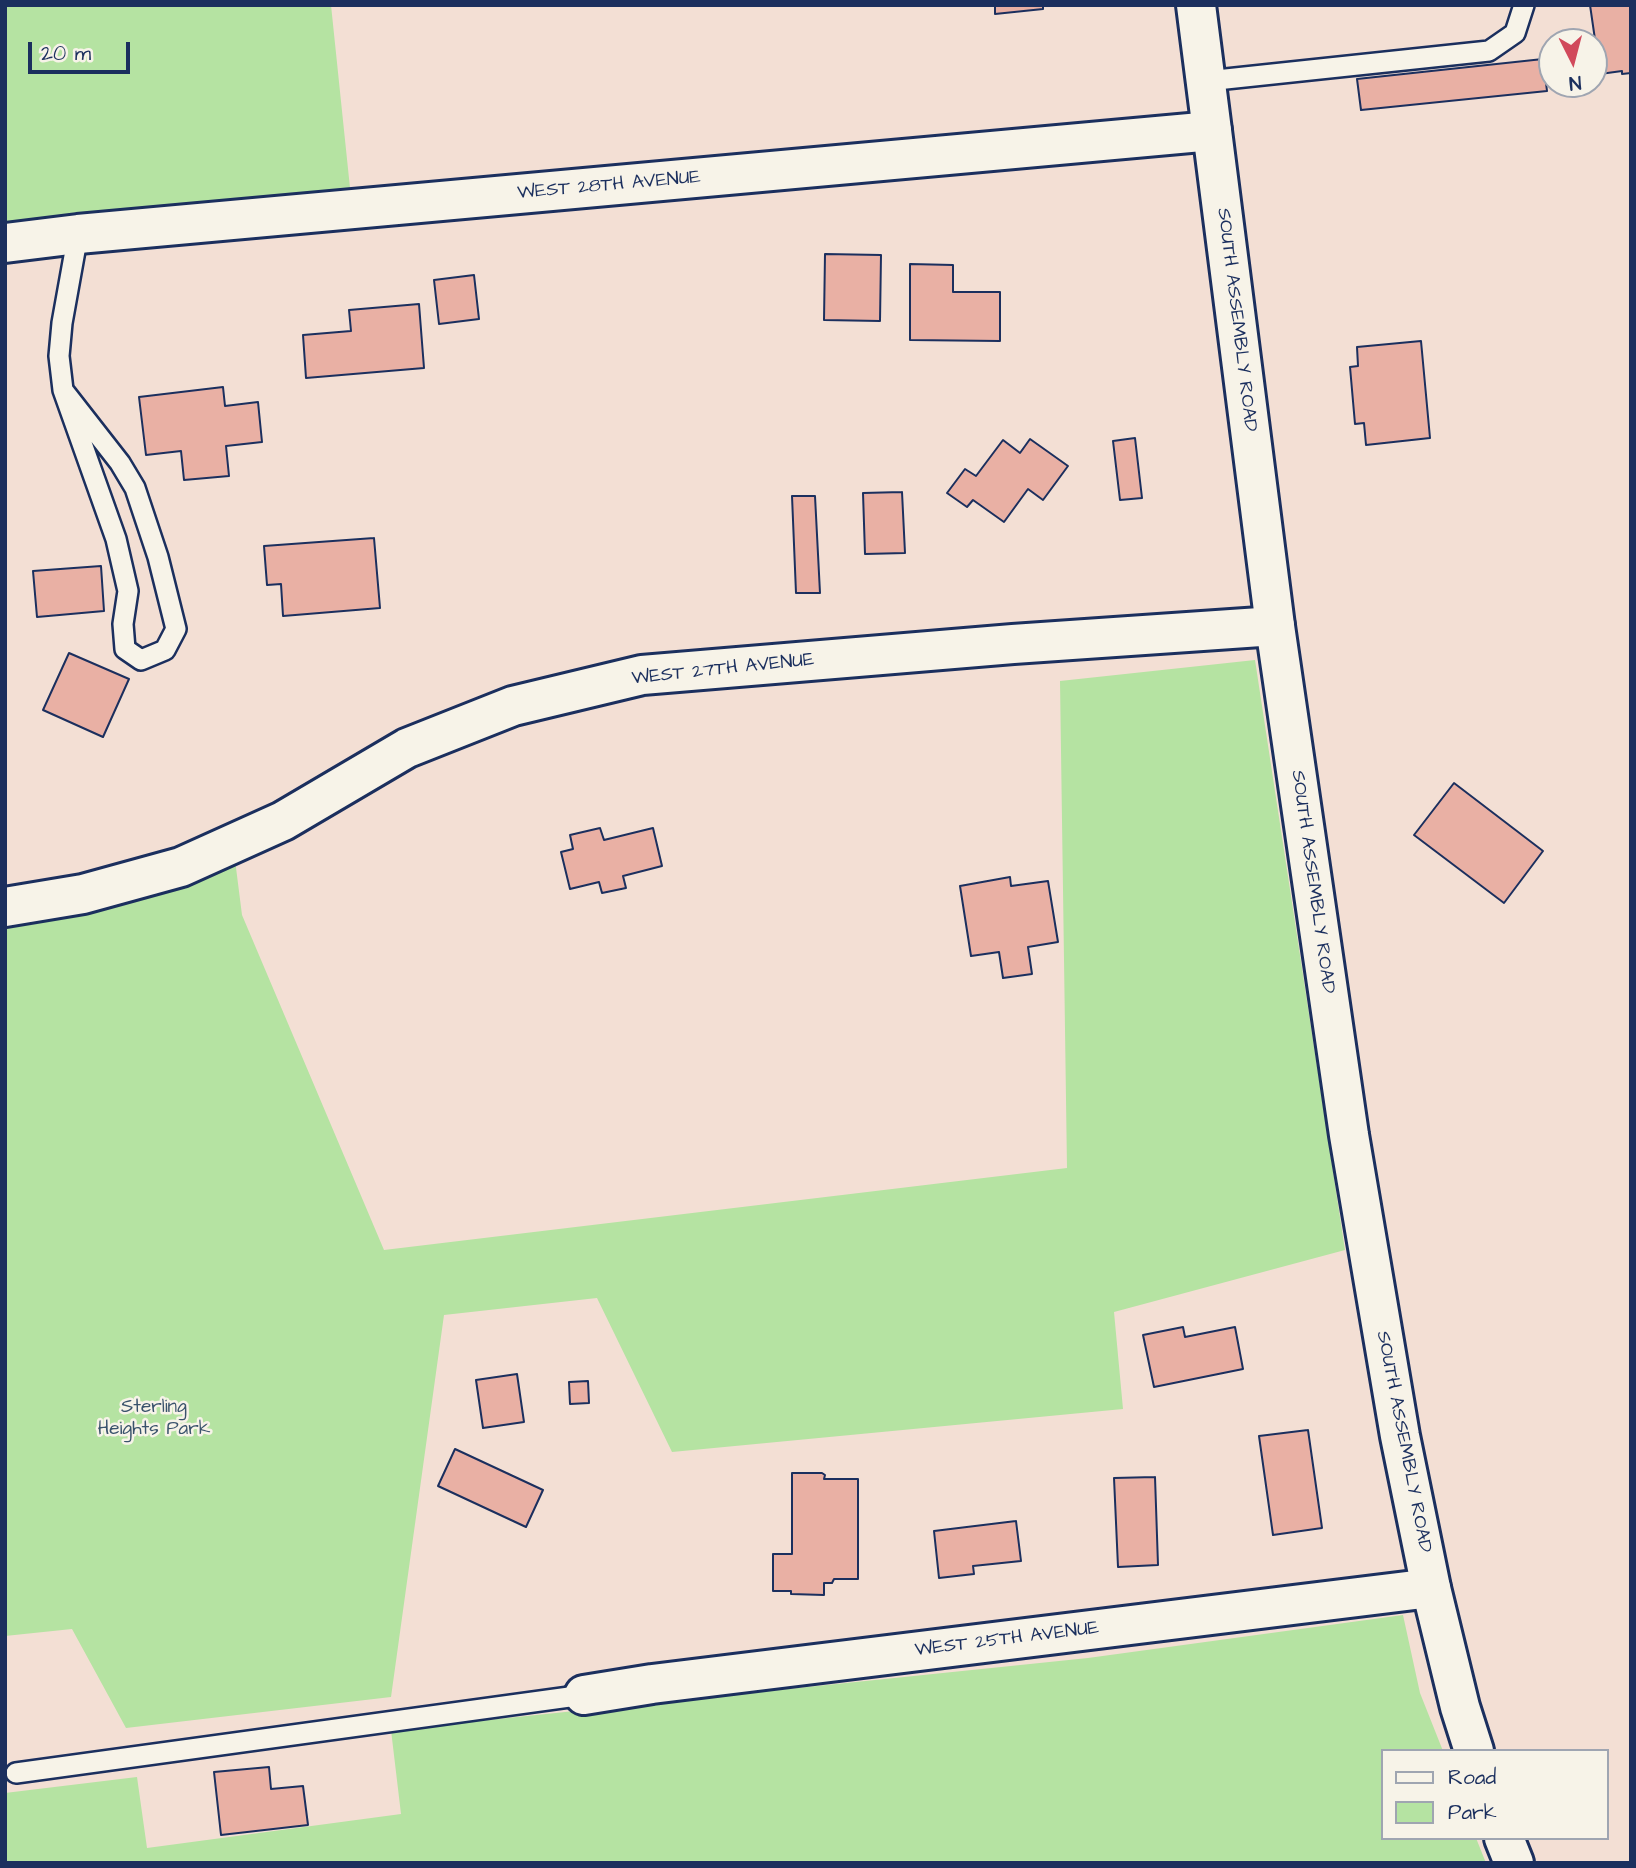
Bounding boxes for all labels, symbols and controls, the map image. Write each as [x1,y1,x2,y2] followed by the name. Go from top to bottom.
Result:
[32,28,133,72] scale bar
[1538,28,1608,98] north arrow
[41,39,91,68] text: 20 m
[1568,68,1582,96] text: N
[516,167,702,205] street label: WEST 28TH AVENUE
[1211,207,1261,433] street label: SOUTH ASSEMBLY ROAD
[631,649,815,691] street label: WEST 27TH AVENUE
[1285,769,1339,995] street label: SOUTH ASSEMBLY ROAD
[1370,1329,1436,1555] street label: SOUTH ASSEMBLY ROAD
[98,1397,210,1441] park label: Sterling Heights Park
[914,1617,1100,1663] street label: WEST 25TH AVENUE
[1380,1749,1608,1840] legend
[1448,1763,1496,1792] text: Road
[1448,1798,1497,1827] text: Park

